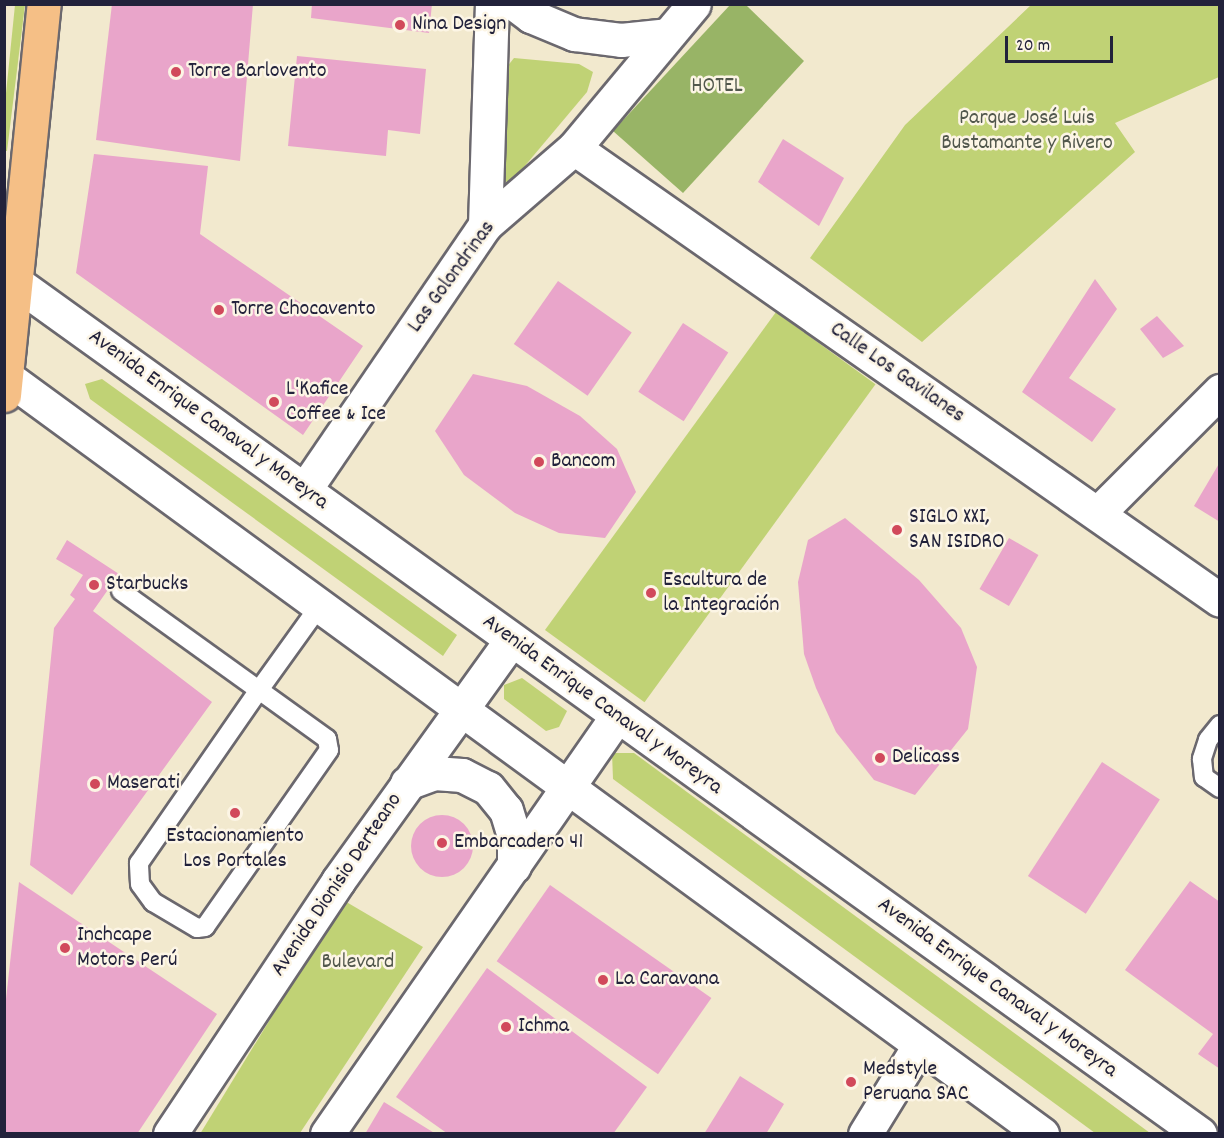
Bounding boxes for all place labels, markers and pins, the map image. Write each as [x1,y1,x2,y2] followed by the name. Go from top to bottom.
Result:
[412,12,507,38] place label: Nina Design
[393,18,407,32] marker: Nina Design
[188,59,327,85] place label: Torre Barlovento
[169,65,183,79] marker: Torre Barlovento
[231,297,375,323] place label: Torre Chocavento
[212,303,226,317] marker: Torre Chocavento
[286,376,386,428] place label: L'Kafice Coffee & Ice
[267,395,281,409] marker: L'Kafice Coffee & Ice
[551,449,616,475] place label: Bancom
[532,455,546,469] marker: Bancom
[909,504,1005,556] place label: SIGLO XXI, SAN ISIDRO
[890,523,904,537] marker: SIGLO XXI, SAN ISIDRO
[663,567,779,618] place label: Escultura de la Integración
[106,572,188,598] place label: Starbucks
[87,578,101,592] marker: Starbucks
[644,586,658,600] marker: Escultura de la Integración
[892,745,960,771] place label: Delicass
[873,751,887,765] marker: Delicass
[107,771,180,797] place label: Maserati
[88,777,102,791] marker: Maserati
[228,806,242,820] marker: Estacionamiento Los Portales
[166,823,304,874] place label: Estacionamiento Los Portales
[454,830,583,856] place label: Embarcadero 41
[435,836,449,850] marker: Embarcadero 41
[77,922,177,974] place label: Inchcape Motors Perú
[58,941,72,955] marker: Inchcape Motors Perú
[615,967,719,993] place label: La Caravana
[596,973,610,987] marker: La Caravana
[518,1014,569,1040] place label: Ichma
[499,1020,513,1034] marker: Ichma
[863,1056,969,1108] place label: Medstyle Peruana SAC
[844,1075,858,1089] marker: Medstyle Peruana SAC

